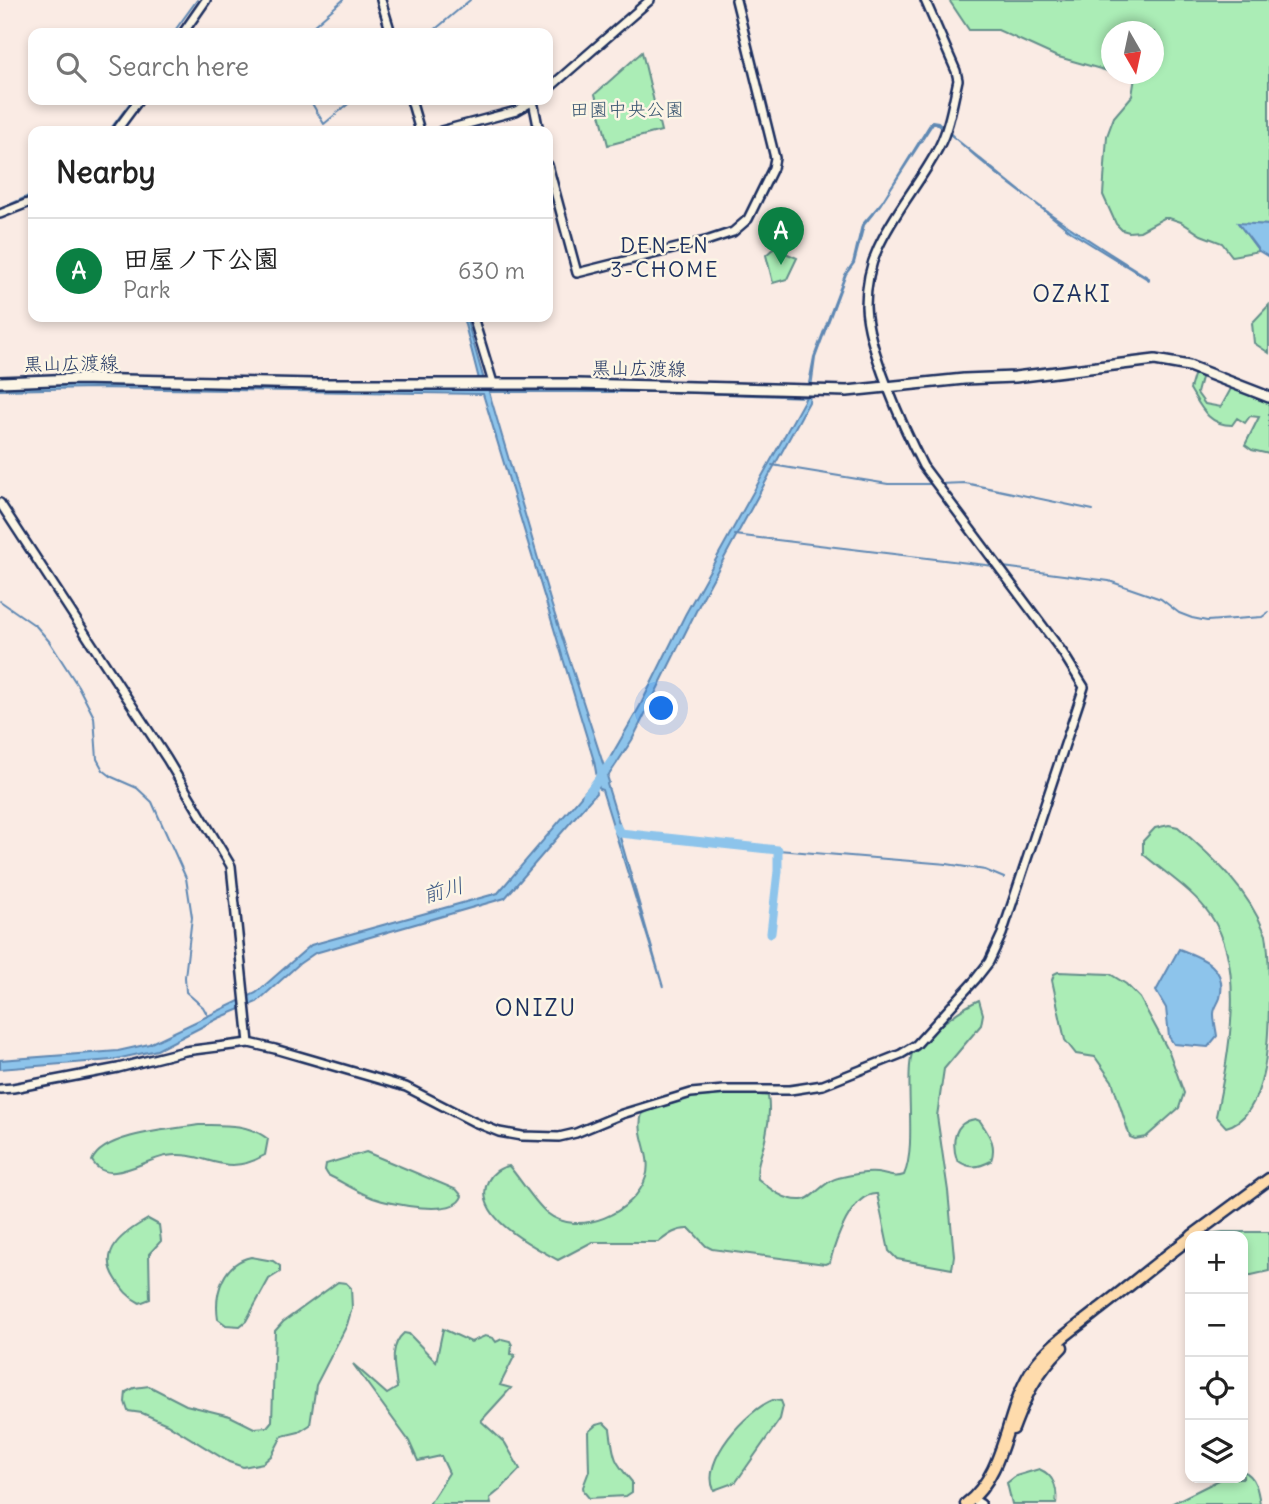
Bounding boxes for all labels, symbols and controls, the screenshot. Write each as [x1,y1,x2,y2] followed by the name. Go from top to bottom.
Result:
[1101,21,1164,84] north arrow
[28,28,553,105] search box
[52,48,90,86] icon: search
[108,50,249,83] text: Search here
[570,97,684,121] park label: 田園中央公園
[56,153,156,191] text: Nearby
[758,207,804,265] pin: A
[610,232,720,283] district label: DEN-EN 3-CHOME
[123,242,279,275] text: 田屋ノ下公園
[72,256,86,285] text: A
[458,256,525,285] text: 630 m
[123,275,171,304] text: Park
[1032,279,1112,308] district label: OZAKI
[23,350,119,376] street label: 黒山広渡線
[591,355,687,381] street label: 黒山広渡線
[644,691,678,725] your location
[419,871,467,909] water label: 前川
[495,993,577,1022] district label: ONIZU
[1185,1231,1248,1483] map controls
[1185,1231,1248,1294] button: +
[1185,1294,1248,1357] button: −
[1185,1357,1248,1420] button: locate
[1185,1420,1248,1483] button: layers

